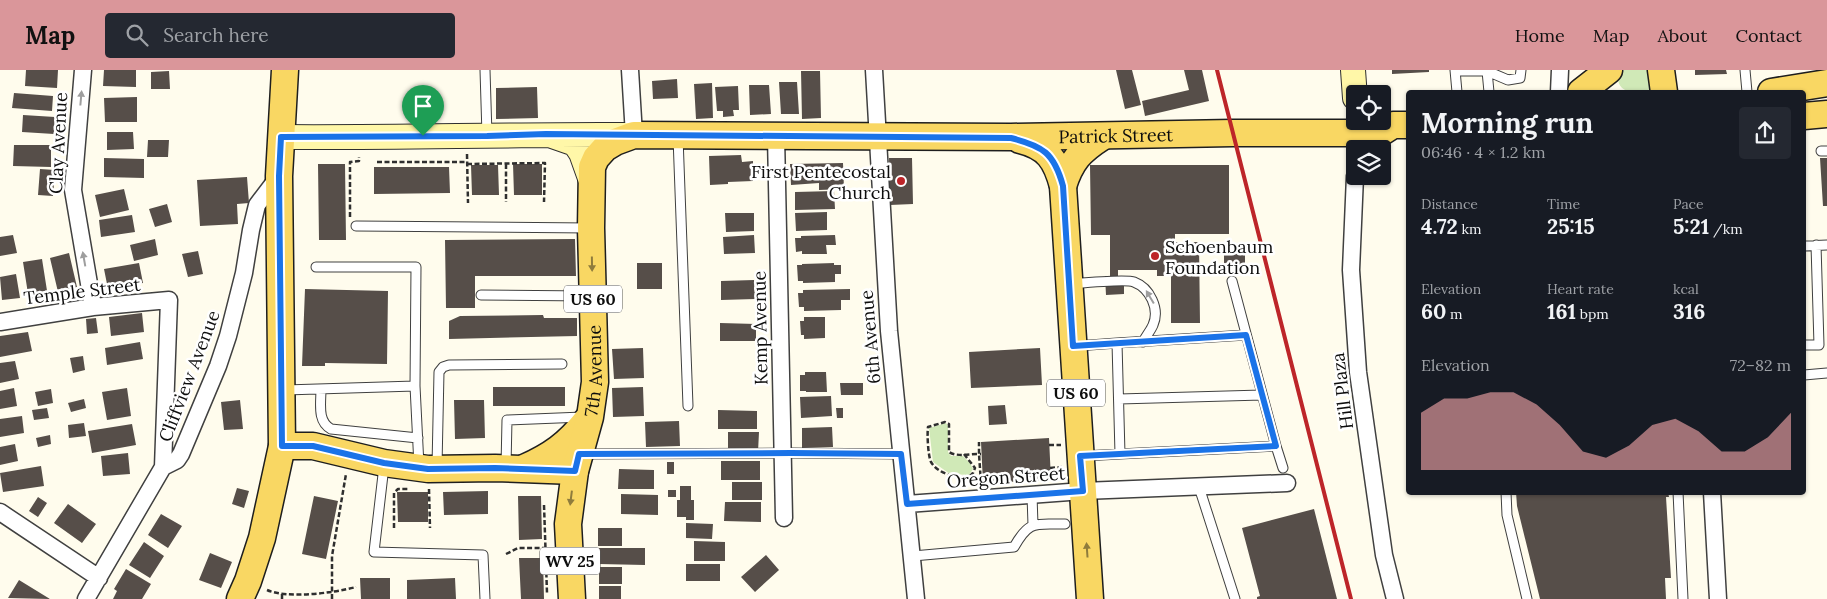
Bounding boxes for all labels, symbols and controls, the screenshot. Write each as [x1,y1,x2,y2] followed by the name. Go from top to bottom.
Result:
[105,13,455,58] search box
[25,20,75,51] text: Map
[123,21,151,49] icon: search
[163,23,269,47] text: Search here
[1515,24,1565,47] text: Home
[1593,24,1629,47] text: Map
[1657,24,1707,47] text: About
[1735,24,1802,47] text: Contact
[402,85,444,136] pin
[1346,85,1391,185] map controls
[1346,85,1391,130] button: locate
[77,90,85,106] one-way arrow
[44,91,72,194] street label: Clay Avenue
[409,92,437,120] icon: arrive
[1421,105,1593,141] text: Morning run
[1739,107,1791,159] button: share
[1058,123,1173,148] street label: Patrick Street
[1346,140,1391,185] button: layers
[1421,142,1546,162] text: 06:46 · 4 × 1.2 km
[751,160,891,204] place label: First Pentecostal Church
[895,175,907,187] marker: First Pentecostal Church
[1421,195,1478,213] text: Distance
[1547,195,1580,213] text: Time
[1673,195,1704,213] text: Pace
[1421,213,1458,240] text: 4.72
[1547,213,1595,240] text: 25:15
[1673,213,1709,240] text: 5:21
[1458,220,1482,238] text: km
[1709,220,1743,238] text: /km
[1165,235,1273,279] place label: Schoenbaum Foundation
[1149,250,1161,262] marker: Schoenbaum Foundation
[80,251,88,267] one-way arrow
[588,257,596,273] one-way arrow
[747,270,772,385] street label: Kemp Avenue
[22,272,142,310] street label: Temple Street
[1421,280,1481,298] text: Elevation
[1547,280,1614,298] text: Heart rate
[1673,280,1699,298] text: kcal
[564,285,622,312] road number: US 60
[854,289,886,385] street label: 6th Avenue
[1146,290,1154,305] one-way arrow
[1421,298,1446,325] text: 60
[1547,298,1576,325] text: 161
[1673,298,1705,325] text: 316
[1446,305,1463,323] text: m
[1576,305,1609,323] text: bpm
[153,307,225,445] street label: Cliffview Avenue
[579,324,607,418] street label: 7th Avenue
[1326,351,1358,431] street label: Hill Plaza
[1421,355,1490,375] text: Elevation
[1730,355,1791,375] text: 72–82 m
[1047,379,1105,406] road number: US 60
[946,461,1066,493] street label: Oregon Street
[567,491,575,507] one-way arrow
[1082,542,1090,558] one-way arrow
[540,548,600,574] road number: WV 25

